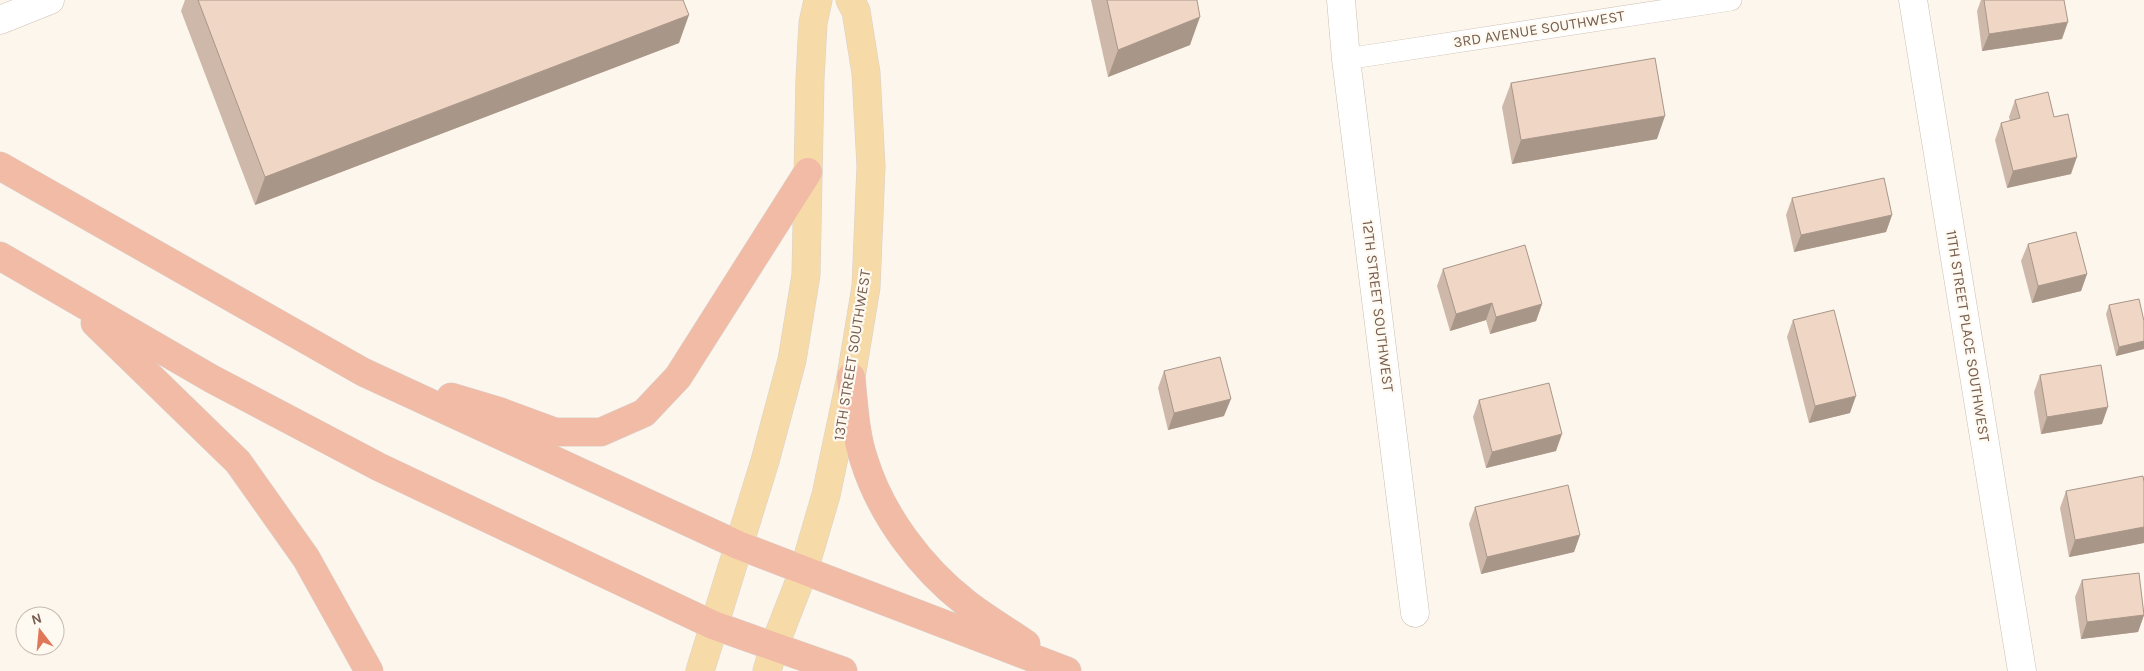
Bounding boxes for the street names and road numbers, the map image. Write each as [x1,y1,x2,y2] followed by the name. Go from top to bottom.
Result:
[1452,6,1626,51] street label: 3RD AVENUE SOUTHWEST
[1359,219,1398,393] street label: 12TH STREET SOUTHWEST
[1942,229,1994,444] street label: 11TH STREET PLACE SOUTHWEST
[830,268,875,442] street label: 13TH STREET SOUTHWEST

